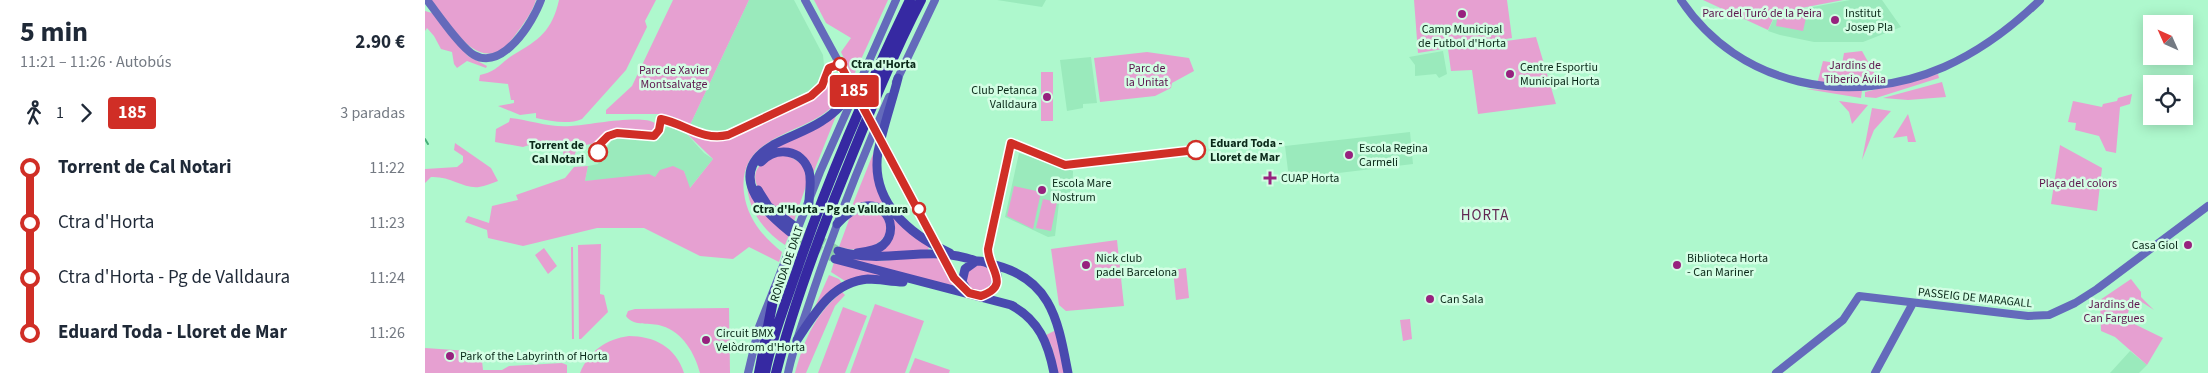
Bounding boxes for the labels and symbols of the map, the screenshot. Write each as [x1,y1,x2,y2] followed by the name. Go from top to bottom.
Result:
[1702,5,1822,22] park label: Parc del Turó de la Peira
[1845,5,1893,36] place label: Institut Josep Pla
[1456,8,1468,20] marker: Camp Municipal de Futbol d'Horta
[1829,14,1841,26] marker: Institut Josep Pla
[2143,15,2193,65] north arrow
[1418,21,1506,52] place label: Camp Municipal de Futbol d'Horta
[851,56,916,73] place label: Ctra d'Horta
[833,57,847,71] marker: Ctra d'Horta
[1824,57,1886,88] park label: Jardins de Tiberio Ávila
[1520,59,1600,90] place label: Centre Esportiu Municipal Horta
[1126,60,1168,91] park label: Parc de la Unitat
[639,62,710,93] park label: Parc de Xavier Montsalvatge
[1504,68,1516,80] marker: Centre Esportiu Municipal Horta
[825,75,883,107] line badge: 185
[971,82,1037,113] place label: Club Petanca Valldaura
[1041,91,1053,103] marker: Club Petanca Valldaura
[1210,135,1282,166] place label: Eduard Toda - Lloret de Mar
[529,137,584,168] place label: Torrent de Cal Notari
[1186,140,1206,160] marker: Eduard Toda - Lloret de Mar
[1359,140,1428,171] place label: Escola Regina Carmeli
[588,142,608,162] marker: Torrent de Cal Notari
[1343,149,1355,161] marker: Escola Regina Carmeli
[1281,170,1339,187] place label: CUAP Horta
[1263,171,1277,185] marker: CUAP Horta
[1052,175,1111,206] place label: Escola Mare Nostrum
[2039,175,2117,192] park label: Plaça del colors
[1036,184,1048,196] marker: Escola Mare Nostrum
[753,201,908,218] place label: Ctra d'Horta - Pg de Valldaura
[912,202,926,216] marker: Ctra d'Horta - Pg de Valldaura
[1461,205,1509,226] district label: HORTA
[766,223,808,304] street label: RONDA DE DALT
[2132,237,2178,254] place label: Casa Giol
[2182,239,2194,251] marker: Casa Giol
[1096,250,1177,281] place label: Nick club padel Barcelona
[1687,250,1768,281] place label: Biblioteca Horta - Can Mariner
[1080,259,1092,271] marker: Nick club padel Barcelona
[1671,259,1683,271] marker: Biblioteca Horta - Can Mariner
[1917,284,2033,312] street label: PASSEIG DE MARAGALL
[1440,291,1483,308] place label: Can Sala
[1424,293,1436,305] marker: Can Sala
[2083,296,2145,327] park label: Jardins de Can Fargues
[716,325,805,356] place label: Circuit BMX Velòdrom d'Horta
[700,334,712,346] marker: Circuit BMX Velòdrom d'Horta
[460,348,608,365] place label: Park of the Labyrinth of Horta
[444,350,456,362] marker: Park of the Labyrinth of Horta

